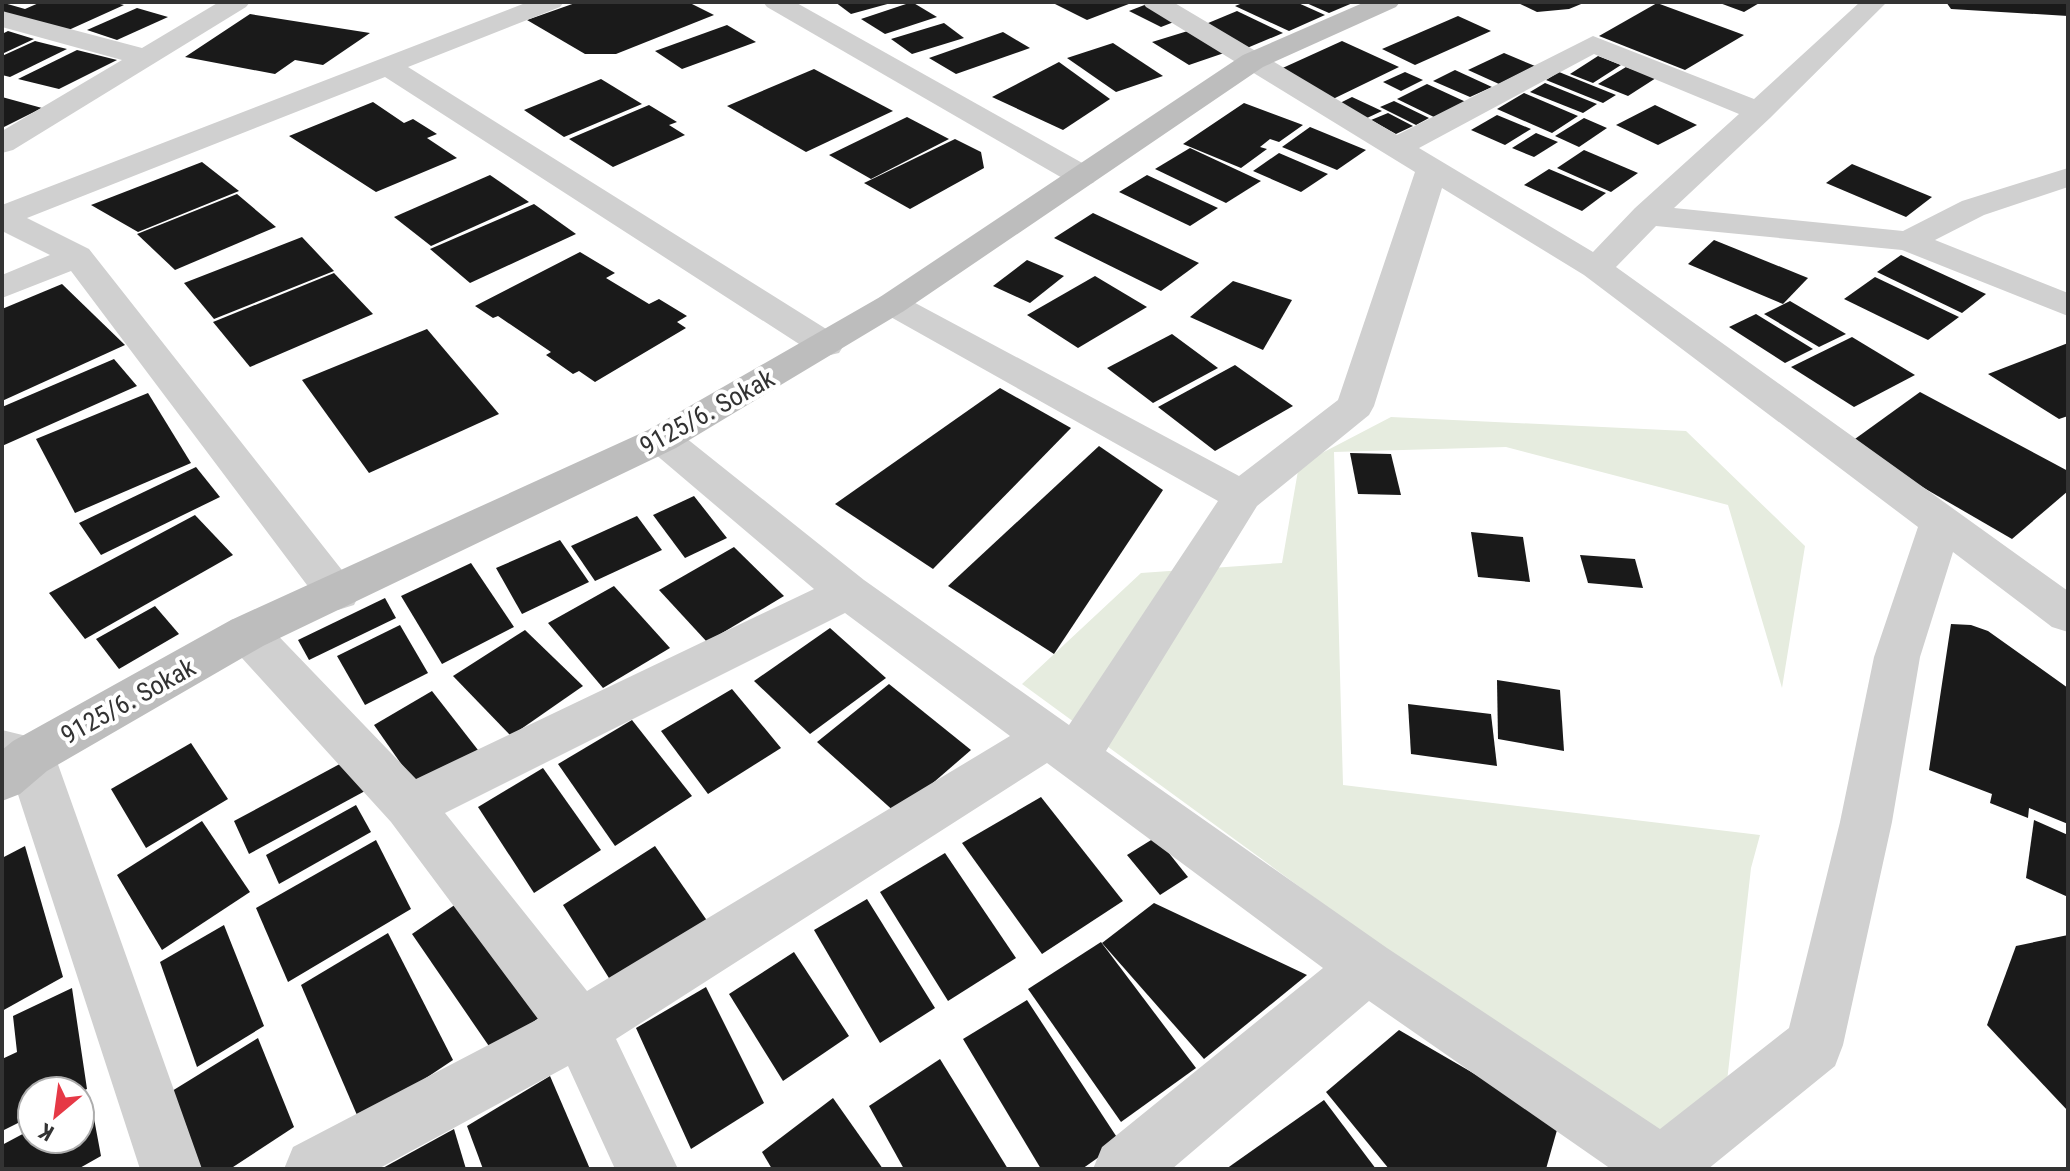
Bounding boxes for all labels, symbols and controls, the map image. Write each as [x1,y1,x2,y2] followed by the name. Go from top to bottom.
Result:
[635,363,780,461] street label: 9125/6. Sokak
[56,652,201,750] street label: 9125/6. Sokak
[16,1075,96,1155] north arrow
[34,1118,58,1146] text: K

